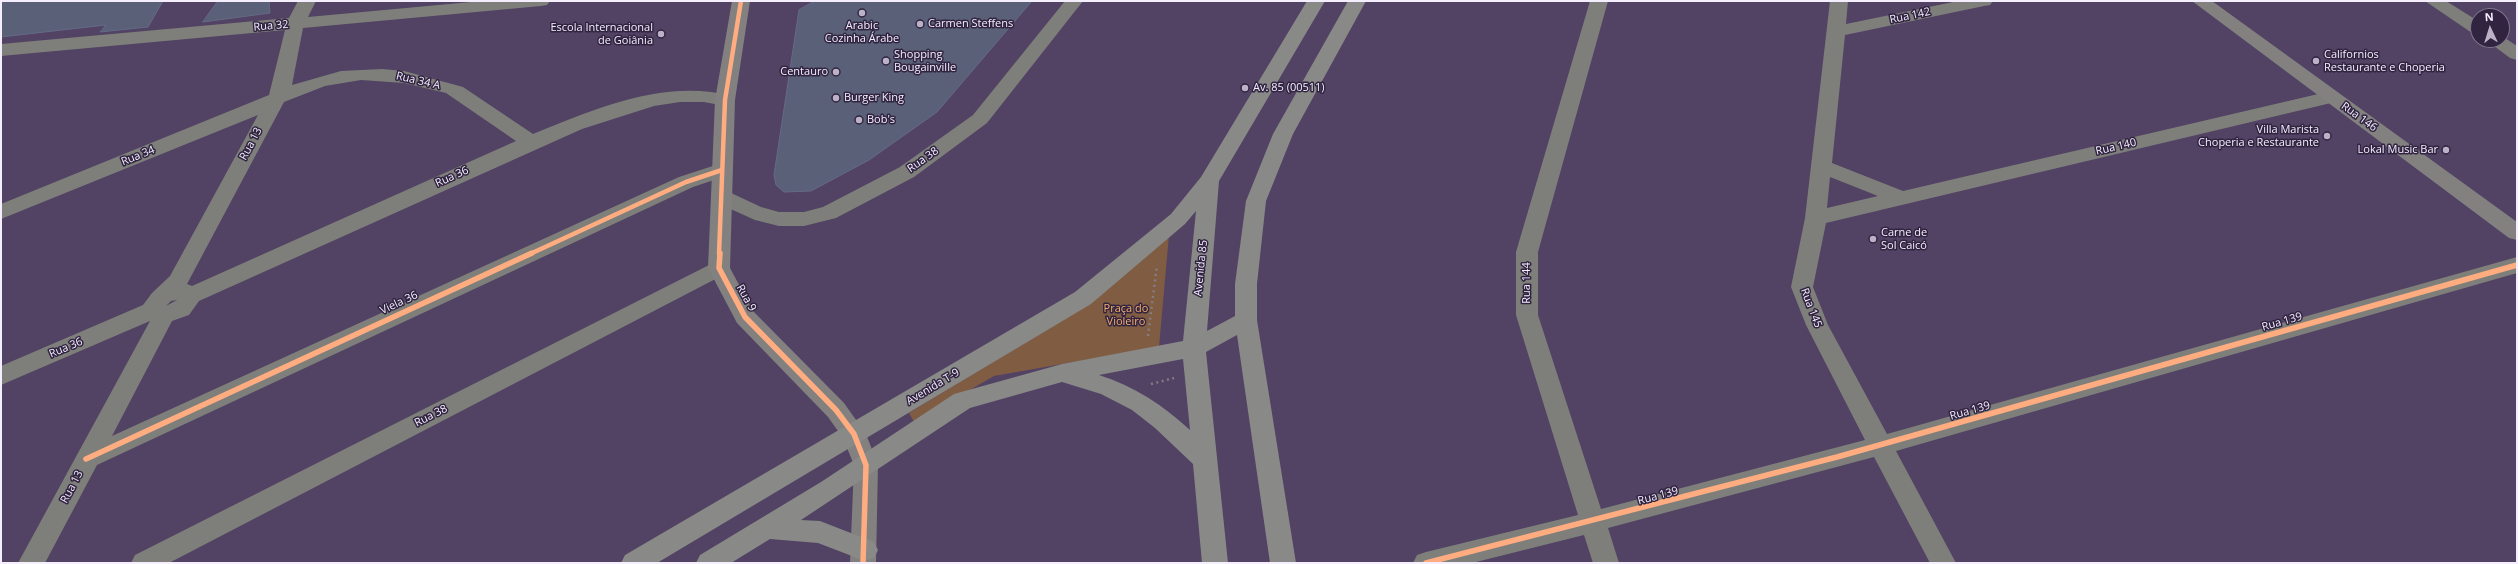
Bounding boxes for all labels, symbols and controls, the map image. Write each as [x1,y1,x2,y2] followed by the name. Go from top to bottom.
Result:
[1888,5,1932,27] street label: Rua 142
[857,8,867,18] marker: Arabic Cozinha Árabe
[2470,8,2510,48] north arrow
[2484,9,2494,24] text: N
[928,17,1013,31] place label: Carmen Steffens
[253,18,289,34] street label: Rua 32
[825,19,899,45] place label: Arabic Cozinha Árabe
[915,19,925,29] marker: Carmen Steffens
[550,21,653,47] place label: Escola Internacional de Goiânia
[656,29,666,39] marker: Escola Internacional de Goiânia
[894,48,956,74] place label: Shopping Bougainville
[2324,48,2445,74] place label: Californios Restaurante e Choperia
[881,56,891,66] marker: Shopping Bougainville
[2311,56,2321,66] marker: Californios Restaurante e Choperia
[780,65,828,79] place label: Centauro
[831,67,841,77] marker: Centauro
[395,70,441,92] street label: Rua 34 A
[1253,81,1325,95] place label: Av. 85 (00511)
[1240,83,1250,93] marker: Av. 85 (00511)
[844,91,904,105] place label: Burger King
[831,93,841,103] marker: Burger King
[2338,100,2380,134] street label: Rua 146
[867,113,895,127] place label: Bob's
[854,115,864,125] marker: Bob's
[2198,123,2319,149] place label: Villa Marista Choperia e Restaurante
[237,125,265,163] street label: Rua 13
[2322,131,2332,141] marker: Villa Marista Choperia e Restaurante
[2094,136,2138,158] street label: Rua 140
[119,143,157,169] street label: Rua 34
[2358,143,2438,157] place label: Lokal Music Bar
[905,145,941,175] street label: Rua 38
[2441,145,2451,155] marker: Lokal Music Bar
[433,164,471,190] street label: Rua 36
[1881,226,1927,252] place label: Carne de Sol Caicó
[1868,234,1878,244] marker: Carne de Sol Caicó
[1191,239,1211,297] street label: Avenida 85
[1520,262,1534,304] street label: Rua 144
[733,282,759,314] street label: Rua 9
[1797,286,1825,330] street label: Rua 145
[378,289,420,317] street label: Viela 36
[1104,302,1148,328] park label: Praça do Violeiro
[2260,310,2304,334] street label: Rua 139
[47,335,85,361] street label: Rua 36
[904,366,962,408] street label: Avenida T-9
[1948,399,1992,423] street label: Rua 139
[412,402,450,430] street label: Rua 38
[58,468,86,506] street label: Rua 13
[1636,484,1680,508] street label: Rua 139

